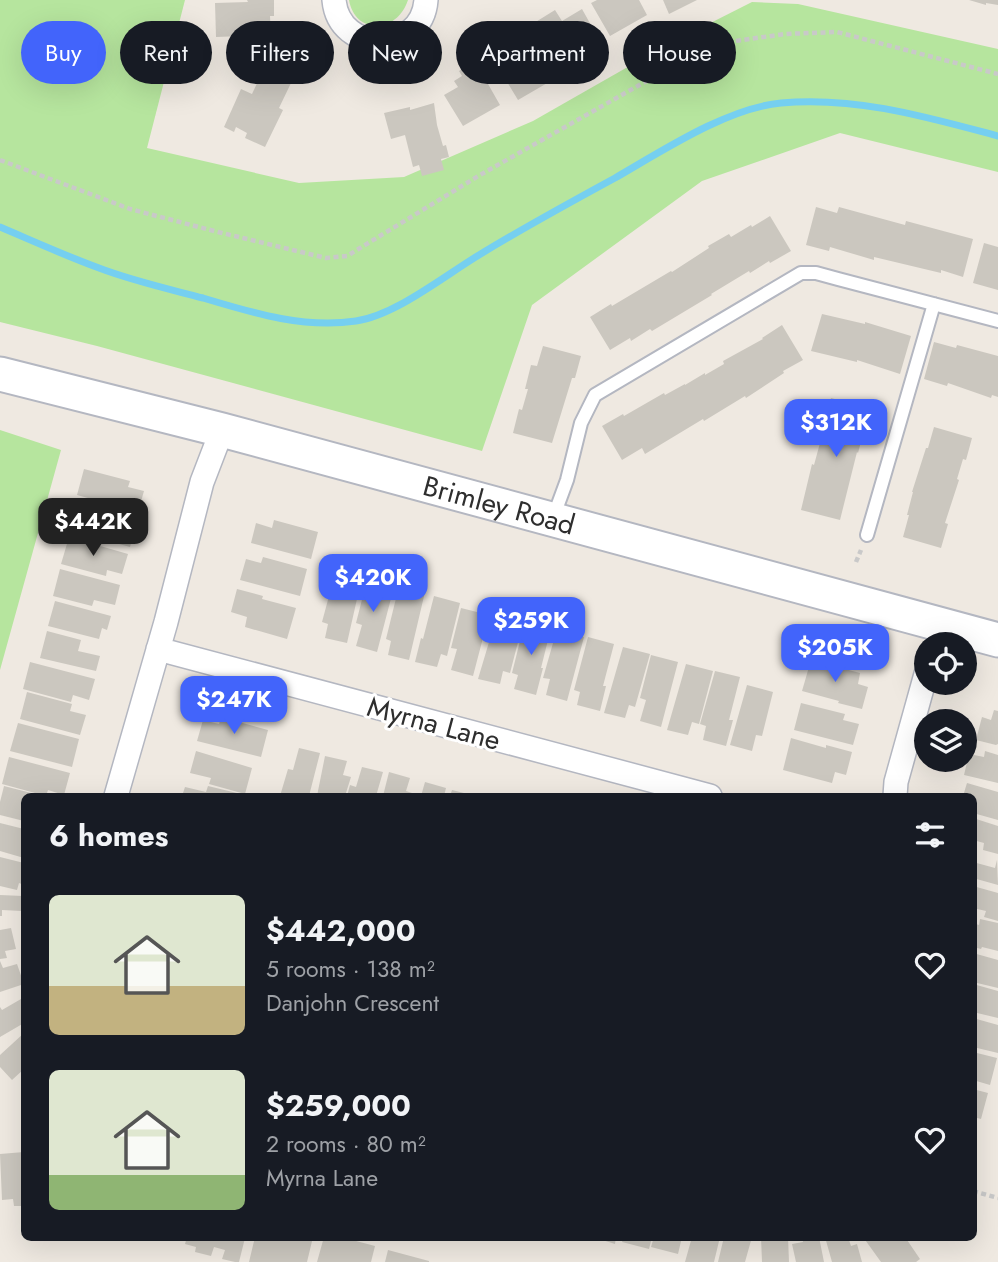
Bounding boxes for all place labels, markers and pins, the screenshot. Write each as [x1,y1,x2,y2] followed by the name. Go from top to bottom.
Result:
[787,400,885,459] pin: $312K
[44,498,142,558] pin: $442K
[324,554,422,614] pin: $420K
[482,598,580,657] pin: $259K
[786,624,884,684] pin: $205K
[185,676,283,736] pin: $247K

